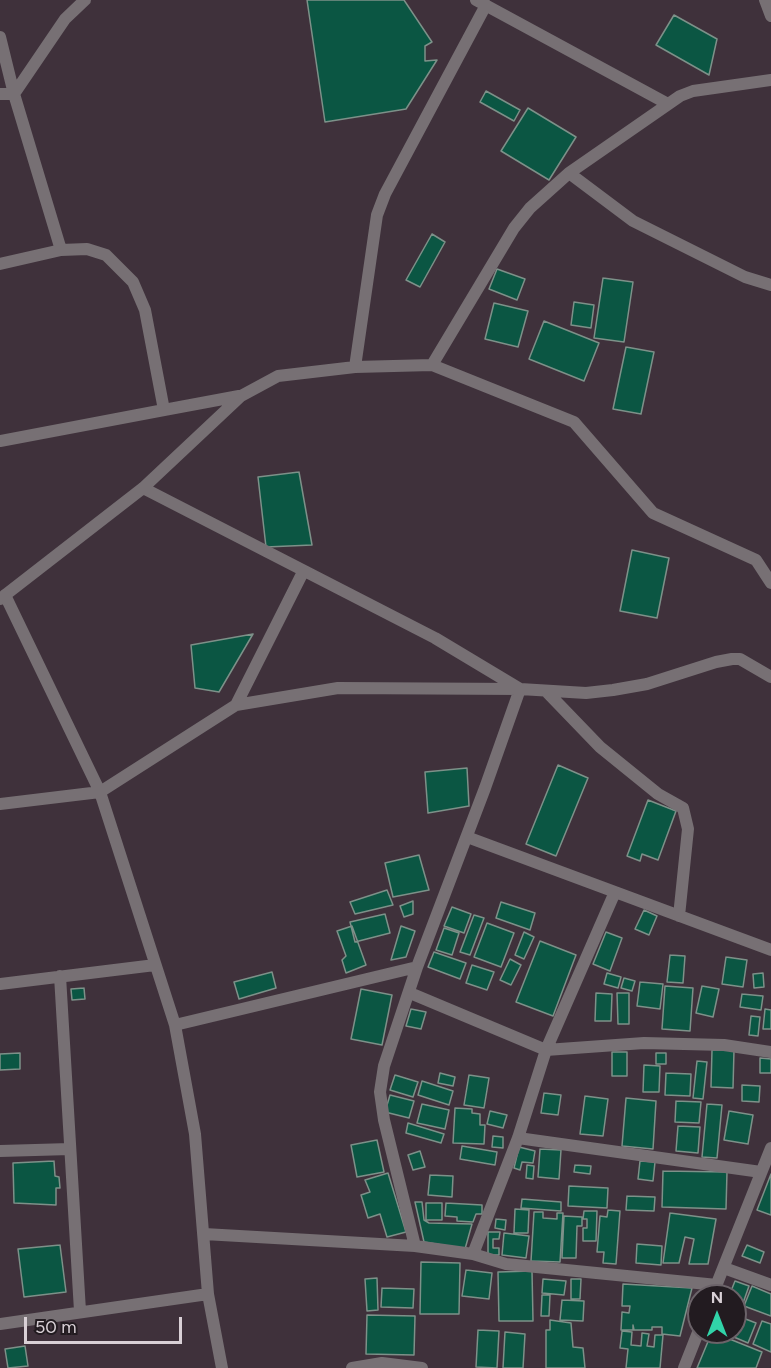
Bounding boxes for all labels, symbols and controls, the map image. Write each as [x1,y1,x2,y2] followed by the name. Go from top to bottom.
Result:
[687,1284,747,1344] north arrow
[711,1288,723,1307] text: N
[27,1305,184,1343] scale bar
[35,1316,77,1338] text: 50 m

